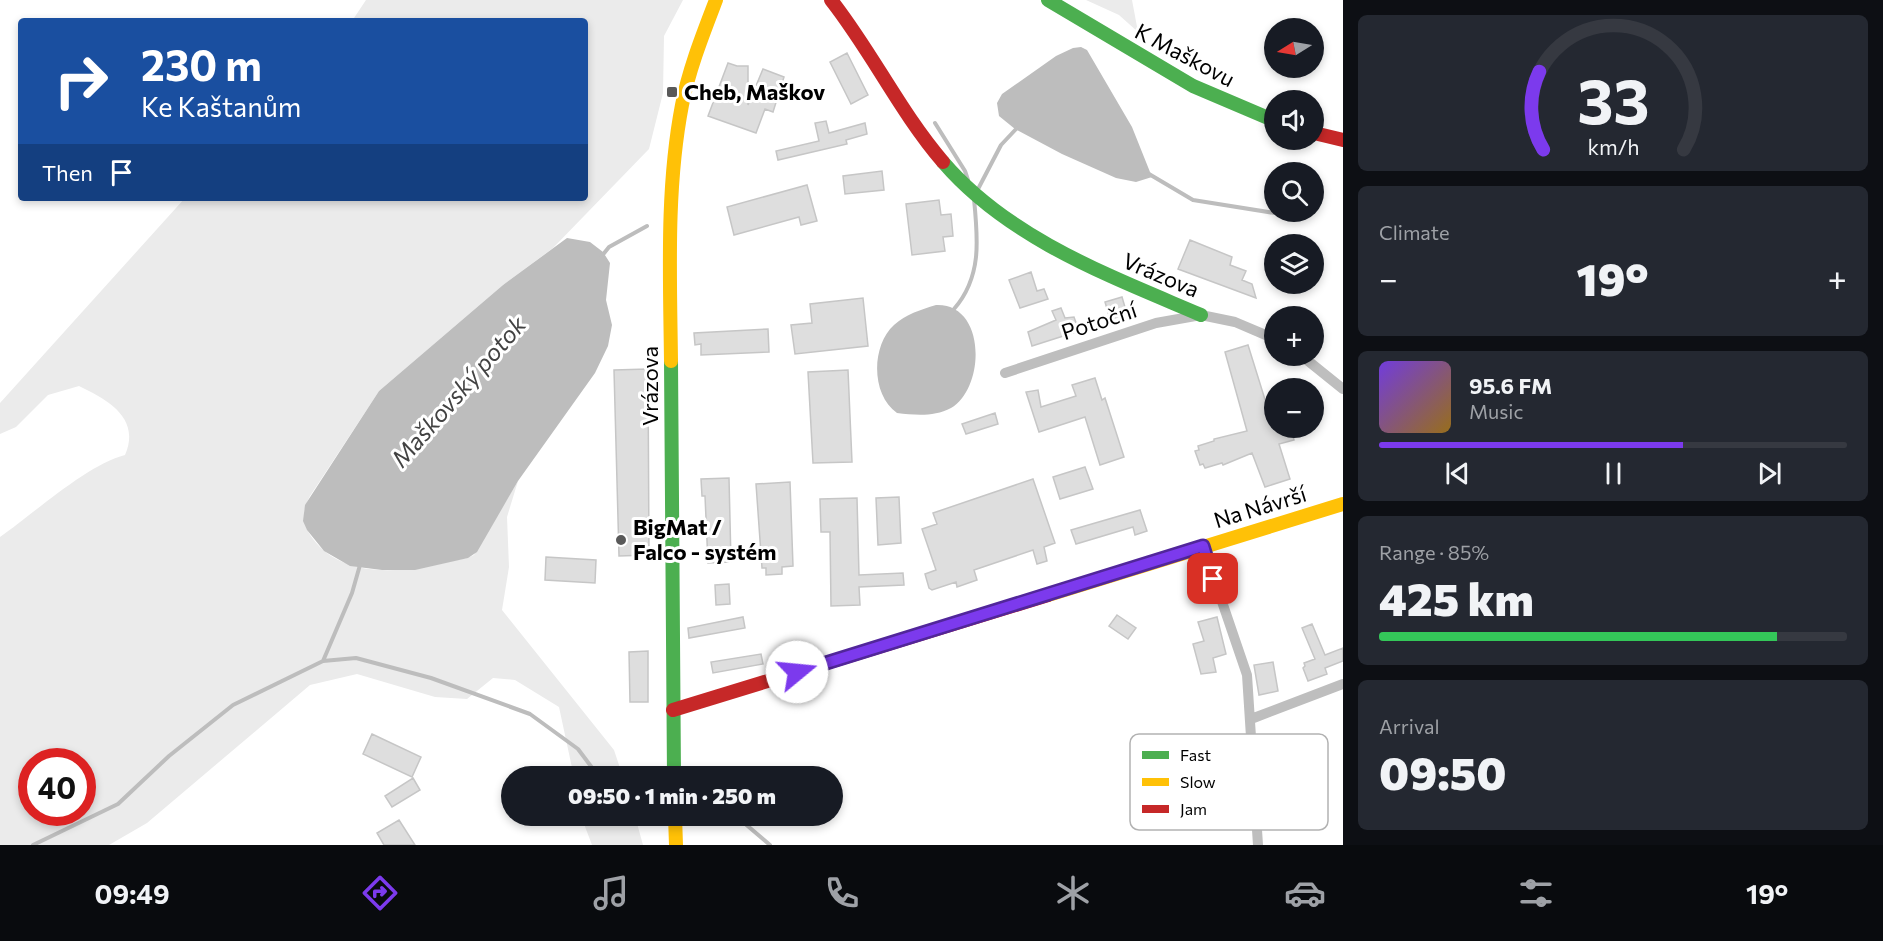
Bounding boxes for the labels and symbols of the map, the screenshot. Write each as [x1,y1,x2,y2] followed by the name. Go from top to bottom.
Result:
[1131,17,1240,92] street label: K Maškovu
[1264,18,1324,78] north arrow
[684,78,825,105] place label: Cheb, Maškov
[665,85,679,99] marker: Cheb, Maškov
[1119,246,1203,303] street label: Vrázova
[1058,295,1141,345] street label: Potoční
[384,309,532,472] water label: Maškovský potok
[636,346,663,426] street label: Vrázova
[1210,479,1311,533] street label: Na Návrší
[633,513,776,565] place label: BigMat / Falco - systém
[614,533,628,547] marker: BigMat / Falco - systém
[1187,553,1238,604] pin
[765,640,829,704] position arrow
[1130,734,1328,830] legend
[1180,745,1211,764] text: Fast
[18,748,96,826] speed limit sign: 40
[1180,772,1216,791] text: Slow
[1180,799,1207,818] text: Jam

